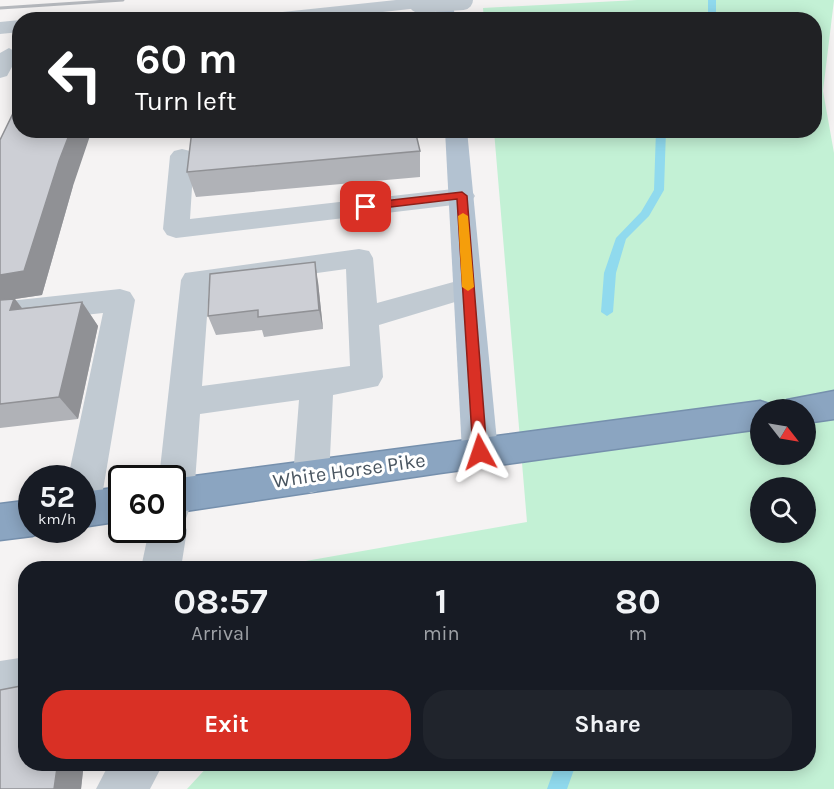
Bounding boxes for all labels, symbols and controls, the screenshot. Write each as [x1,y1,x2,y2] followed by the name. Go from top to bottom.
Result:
[135,34,238,84] text: 60 m
[36,36,114,114] icon: left
[135,85,236,117] text: Turn left
[340,181,391,232] pin
[349,190,382,223] icon: arrive
[750,399,816,465] north arrow
[750,399,816,543] map controls
[448,420,512,484] position arrow
[271,448,427,493] street label: White Horse Pike
[108,465,186,543] speed limit sign: 60
[750,477,816,543] button: search
[39,479,75,515] text: 52
[38,510,76,528] text: km/h
[173,580,268,622] text: 08:57
[435,580,448,622] text: 1
[615,580,661,622] text: 80
[191,622,250,645] text: Arrival
[423,622,460,645] text: min
[628,622,647,645] text: m
[42,690,411,759] button: Exit
[423,690,792,759] button: Share

